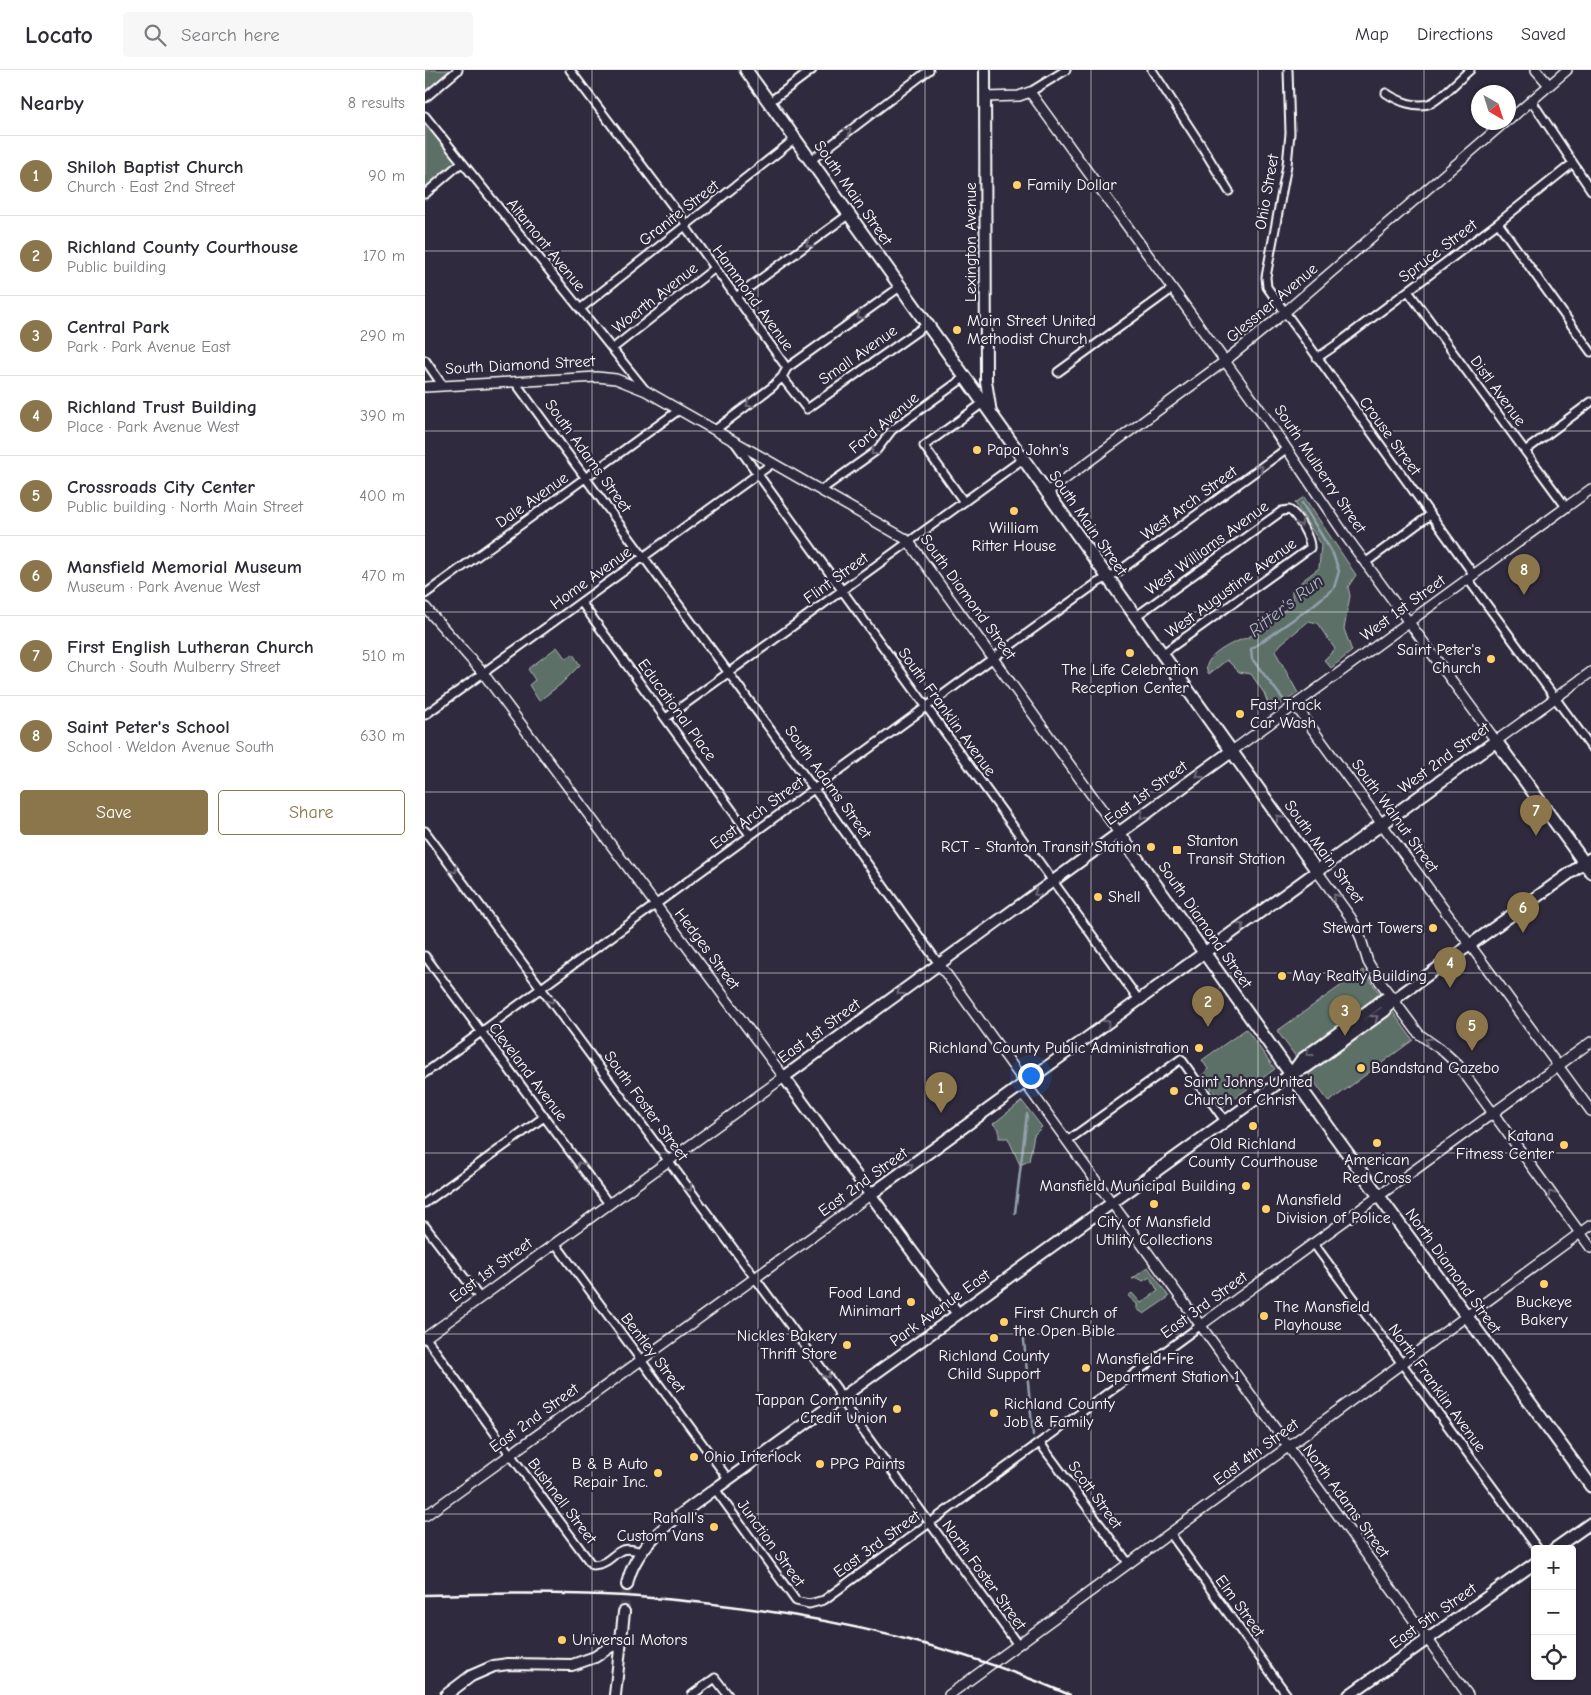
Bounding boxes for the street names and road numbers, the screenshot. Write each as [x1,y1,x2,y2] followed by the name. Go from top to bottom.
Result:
[810,137,896,249] street label: South Main Street
[1252,152,1283,231] street label: Ohio Street
[636,176,723,250] street label: Granite Street
[962,182,980,302] street label: Lexington Avenue
[503,195,589,295] street label: Altamont Avenue
[1395,216,1481,286] street label: Spruce Street
[709,242,797,354] street label: Hammond Avenue
[609,259,701,337] street label: Woerth Avenue
[1223,260,1321,346] street label: Glessner Avenue
[815,321,901,389] street label: Small Avenue
[444,352,596,378] street label: South Diamond Street
[1466,352,1530,430] street label: Distl Avenue
[846,389,922,457] street label: Ford Avenue
[1356,393,1425,479] street label: Crouse Street
[541,396,635,516] street label: South Adams Street
[1270,401,1370,537] street label: South Mulberry Street
[1137,462,1241,544] street label: West Arch Street
[1045,467,1131,579] street label: South Main Street
[492,469,572,531] street label: Dale Avenue
[1142,497,1272,599] street label: West Williams Avenue
[917,531,1020,663] street label: South Diamond Street
[1162,534,1300,642] street label: West Augustine Avenue
[547,543,635,613] street label: Home Avenue
[800,548,872,607] street label: Flint Street
[1357,571,1449,645] street label: West 1st Street
[894,644,1000,780] street label: South Franklin Avenue
[634,656,720,764] street label: Educational Place
[1395,719,1494,797] street label: West 2nd Street
[781,722,875,842] street label: South Adams Street
[1348,756,1442,876] street label: South Walnut Street
[1101,757,1191,829] street label: East 1st Street
[707,773,808,853] street label: East Arch Street
[1280,797,1368,908] street label: South Main Street
[1155,858,1256,992] street label: South Diamond Street
[671,905,744,993] street label: Hedges Street
[774,995,864,1067] street label: East 1st Street
[485,1019,571,1125] street label: Cleveland Avenue
[600,1048,692,1165] street label: South Foster Street
[815,1143,911,1220] street label: East 2nd Street
[1402,1205,1505,1337] street label: North Diamond Street
[446,1234,536,1306] street label: East 1st Street
[886,1265,994,1350] street label: Park Avenue East
[1157,1267,1251,1342] street label: East 3rd Street
[617,1309,689,1397] street label: Bentley Street
[1384,1320,1490,1456] street label: North Franklin Avenue
[486,1379,582,1456] street label: East 2nd Street
[1210,1415,1302,1489] street label: East 4th Street
[1299,1441,1393,1561] street label: North Adams Street
[524,1455,600,1548] street label: Bushnell Street
[1064,1458,1126,1533] street label: Scott Street
[733,1496,809,1590] street label: Junction Street
[830,1506,924,1581] street label: East 3rd Street
[938,1517,1030,1634] street label: North Foster Street
[1212,1572,1269,1641] street label: Elm Street
[1386,1579,1480,1653] street label: East 5th Street

